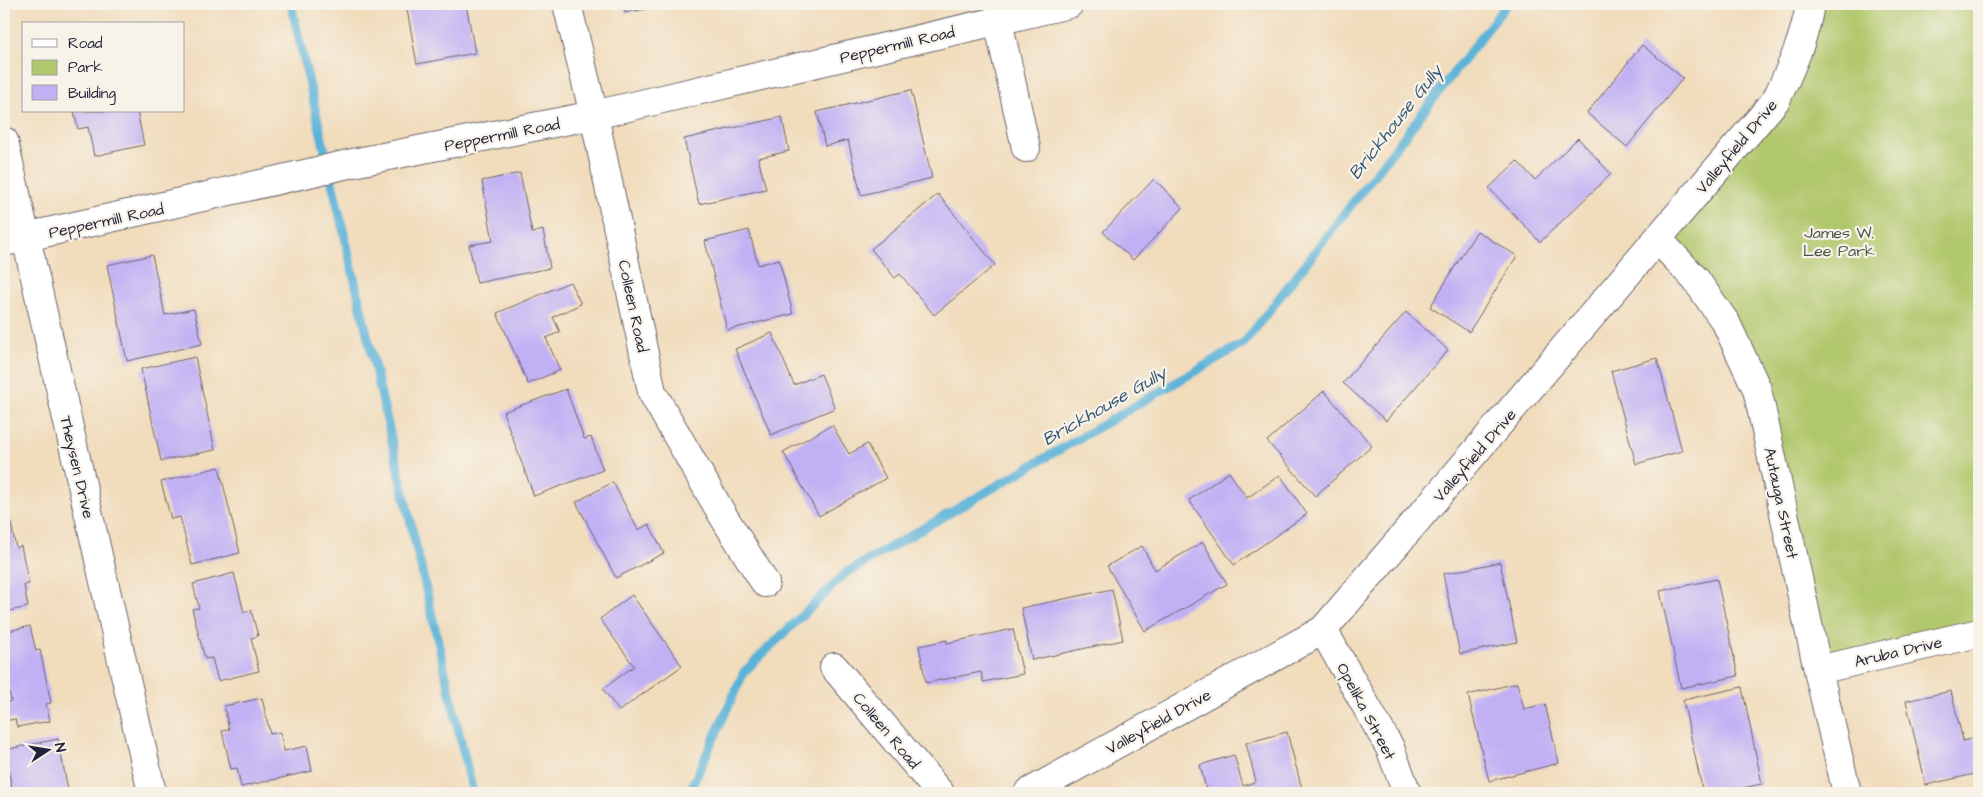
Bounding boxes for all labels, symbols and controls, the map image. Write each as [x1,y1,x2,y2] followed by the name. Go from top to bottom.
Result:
[838,21,957,69] street label: Peppermill Road
[22,22,185,112] legend
[68,33,103,54] text: Road
[68,57,103,78] text: Park
[1343,58,1450,185] water label: Brickhouse Gully
[68,83,116,105] text: Building
[1691,95,1784,199] street label: Valleyfield Drive
[443,113,562,157] street label: Peppermill Road
[47,198,166,244] street label: Peppermill Road
[1803,222,1875,262] park label: James W. Lee Park
[613,258,654,354] street label: Colleen Road
[1038,360,1173,453] water label: Brickhouse Gully
[1428,404,1522,508] street label: Valleyfield Drive
[54,414,100,521] street label: Theysen Drive
[1758,446,1804,562] street label: Autauga Street
[1852,631,1945,673] street label: Aruba Drive
[1331,659,1401,764] street label: Opelika Street
[1102,684,1216,761] street label: Valleyfield Drive
[848,688,925,774] street label: Colleen Road
[22,724,72,774] north arrow
[49,741,70,754] text: N

